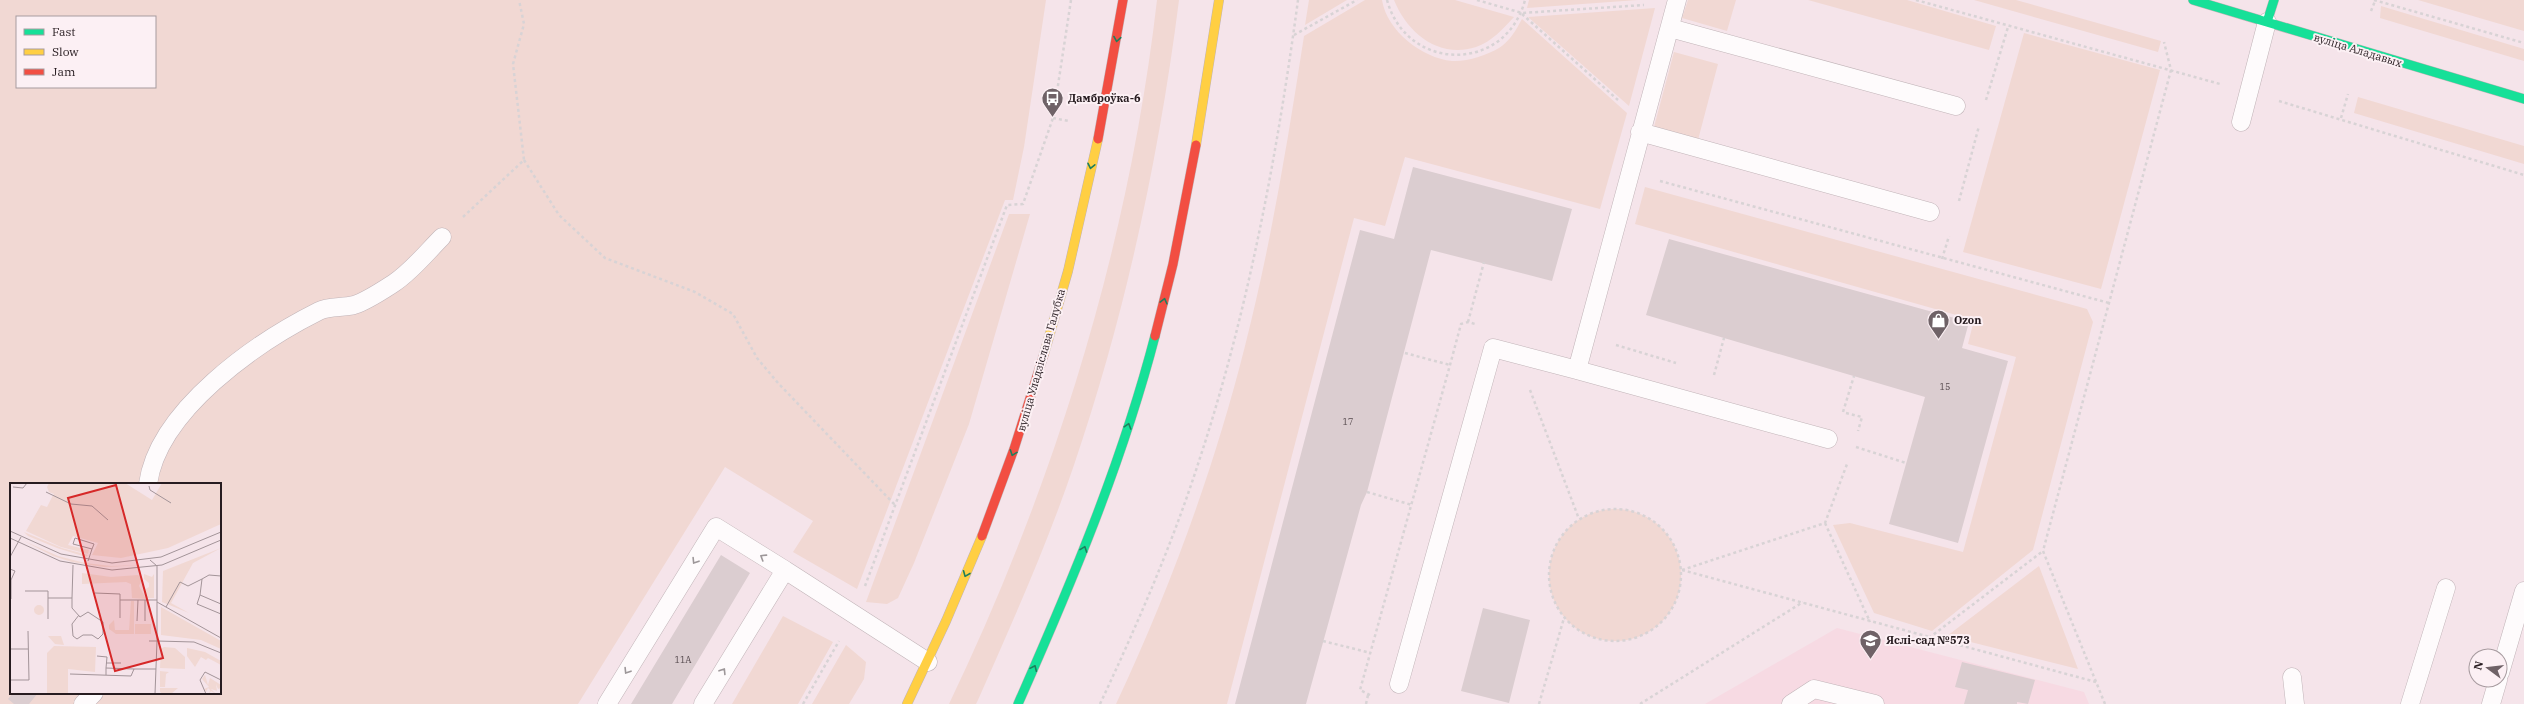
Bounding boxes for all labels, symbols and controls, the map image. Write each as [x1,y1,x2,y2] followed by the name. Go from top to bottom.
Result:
[16,16,156,88] legend
[52,24,76,39] text: Fast
[2312,30,2404,70] street label: вуліца Аладавых
[1113,35,1121,42] one-way arrow
[52,44,79,59] text: Slow
[52,64,76,79] text: Jam
[1040,85,1066,118] bus stop icon: Дамброўка-6
[1068,91,1141,105] place label: Дамброўка-6
[1087,163,1095,169] one-way arrow
[1014,287,1068,433] street label: вуліца Уладзіслава Галубка
[1159,298,1167,304] one-way arrow
[1925,307,1951,340] shop icon: Ozon
[1954,313,1982,327] place label: Ozon
[1940,381,1950,392] house number: 15
[1343,416,1353,427] house number: 17
[1123,423,1132,430] one-way arrow
[1009,450,1018,457] one-way arrow
[10,483,221,694] inset map
[1080,545,1088,552] one-way arrow
[760,554,767,561] one-way arrow
[693,556,700,563] one-way arrow
[962,571,970,578] one-way arrow
[1858,627,1884,660] school or university icon: Яслі-сад №573
[1886,633,1970,647] place label: Яслі-сад №573
[2468,648,2508,688] north arrow
[675,654,692,665] house number: 11А
[2470,659,2486,671] text: N
[1029,665,1037,673] one-way arrow
[625,667,632,674] one-way arrow
[719,668,726,675] one-way arrow

